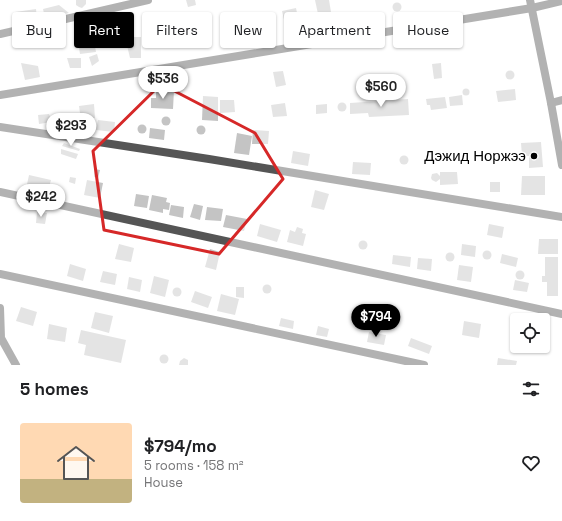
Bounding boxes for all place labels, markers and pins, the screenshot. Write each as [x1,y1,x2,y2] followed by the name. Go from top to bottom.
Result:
[139,66,187,100] pin: $536
[357,74,405,108] pin: $560
[47,113,95,147] pin: $293
[424,146,526,165] place label: Дэжид Норжээ
[529,151,539,161] marker: Дэжид Норжээ
[17,184,65,218] pin: $242
[352,304,400,338] pin: $794

